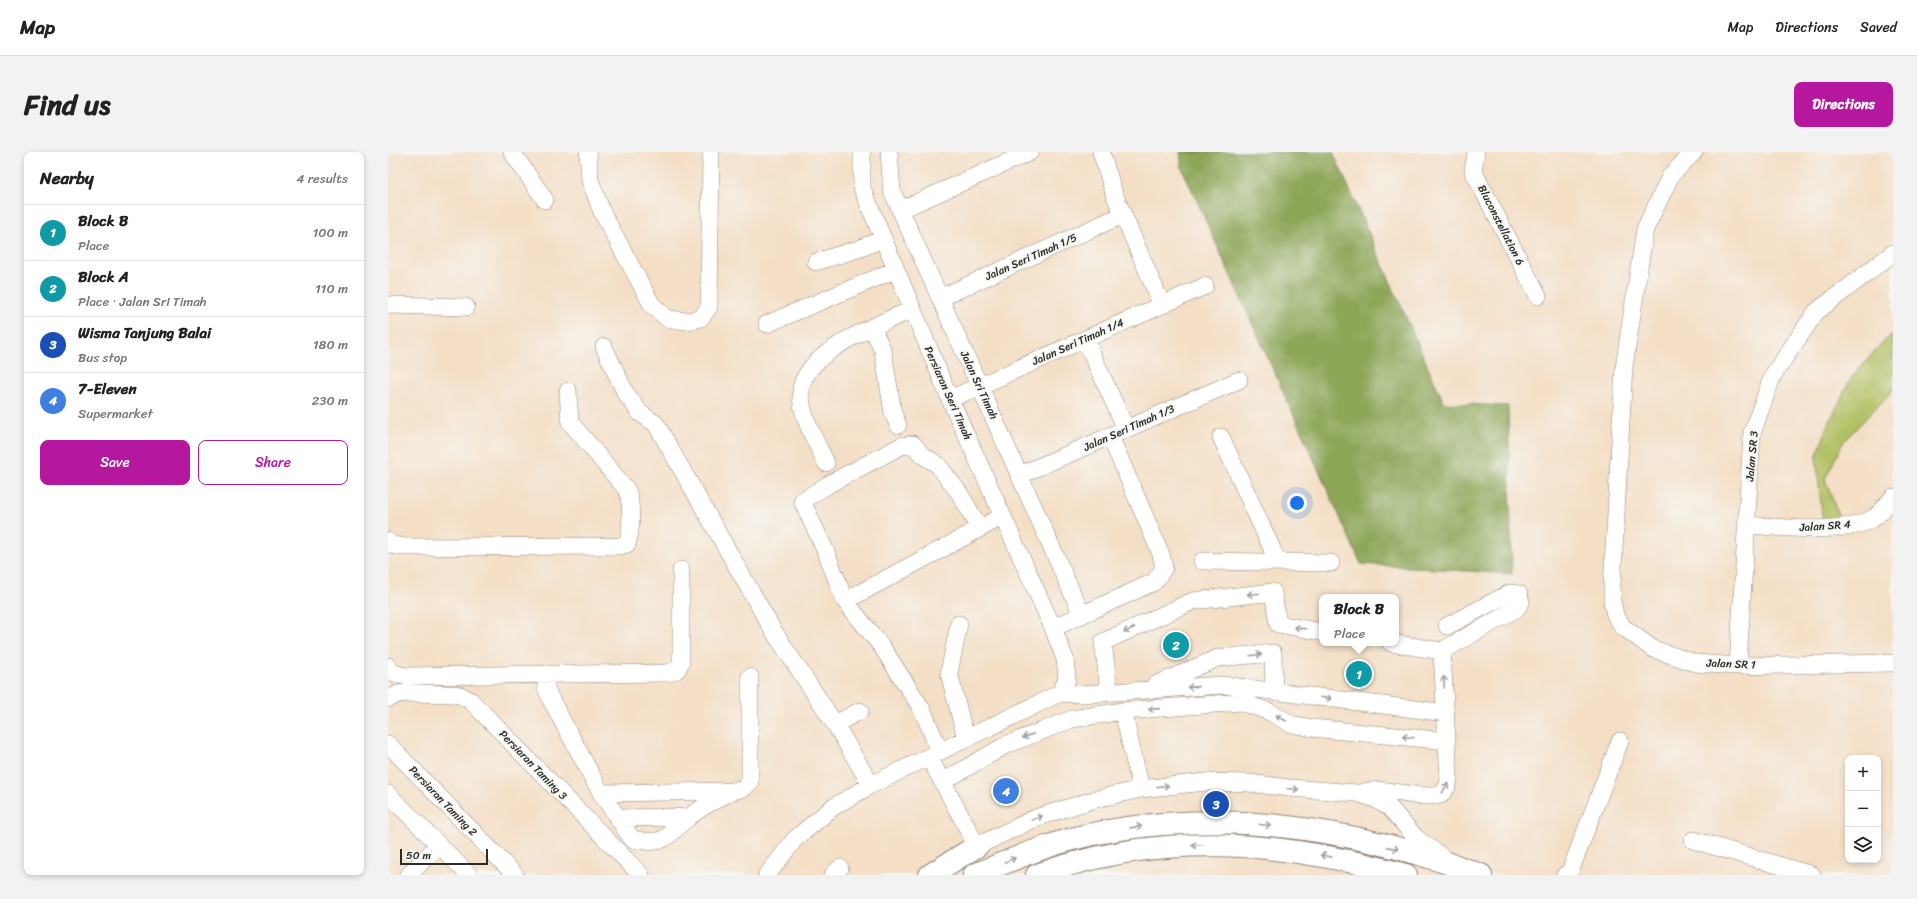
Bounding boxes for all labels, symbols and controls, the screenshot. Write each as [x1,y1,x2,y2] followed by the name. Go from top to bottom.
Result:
[20,11,55,44] text: Map
[1727,15,1753,40] text: Map
[1775,15,1838,40] text: Directions
[1860,15,1897,40] text: Saved
[24,80,111,129] text: Find us
[1794,82,1893,127] button: Directions
[40,163,94,193] text: Nearby
[296,167,348,190] text: 4 results
[1472,181,1530,269] street label: Bluconstellation 6
[78,208,128,234] text: Block B
[50,221,56,244] text: 1
[313,221,348,244] text: 100 m
[981,228,1080,286] street label: Jalan Seri Timah 1/5
[78,234,109,257] text: Place
[78,264,129,290] text: Block A
[49,277,57,300] text: 2
[315,277,348,300] text: 110 m
[78,290,207,313] text: Place · Jalan Sri Timah
[1028,313,1127,371] street label: Jalan Seri Timah 1/4
[78,320,211,346] text: Wisma Tanjung Balai
[49,333,57,356] text: 3
[313,333,348,356] text: 180 m
[919,343,977,443] street label: Persiaran Seri Timah
[78,346,127,369] text: Bus stop
[954,347,1003,423] street label: Jalan Sri Timah
[78,376,137,402] text: 7-Eleven
[49,389,57,412] text: 4
[312,389,348,412] text: 230 m
[1079,399,1178,457] street label: Jalan Seri Timah 1/3
[78,402,153,425] text: Supermarket
[1740,430,1764,483] street label: Jalan SR 3
[40,440,190,485] button: Save
[198,440,348,485] button: Share
[1287,493,1307,513] your location
[1798,515,1851,537] street label: Jalan SR 4
[1246,590,1259,598] one-way arrow
[1319,594,1399,646] popup
[1334,596,1384,622] text: Block B
[1334,622,1365,645] text: Place
[1294,624,1307,632] one-way arrow
[1124,627,1136,634] one-way arrow
[1163,630,1189,660] pin: 2
[1249,651,1262,658] one-way arrow
[1705,654,1756,674] street label: Jalan SR 1
[1346,659,1372,689] pin: 1
[1440,676,1448,689] one-way arrow
[1187,683,1200,690] one-way arrow
[1319,694,1332,702] one-way arrow
[1148,705,1161,712] one-way arrow
[1275,713,1287,721] one-way arrow
[494,725,572,805] street label: Persiaran Taming 3
[1022,733,1034,741] one-way arrow
[1402,733,1415,741] one-way arrow
[1845,755,1881,863] map controls
[1845,755,1881,791] button: +
[404,761,482,841] street label: Persiaran Taming 2
[993,776,1019,806] pin: 4
[1442,782,1449,794] one-way arrow
[1156,783,1169,790] one-way arrow
[1286,785,1299,792] one-way arrow
[1203,789,1229,819] pin: 3
[1845,791,1881,827] button: −
[1031,813,1043,821] one-way arrow
[1258,821,1271,828] one-way arrow
[1129,823,1142,831] one-way arrow
[1845,827,1881,863] button: layers
[1191,842,1204,849] one-way arrow
[1386,844,1399,852] one-way arrow
[406,846,431,865] text: 50 m
[400,847,488,866] scale bar
[1320,852,1333,860] one-way arrow
[1004,856,1016,864] one-way arrow

